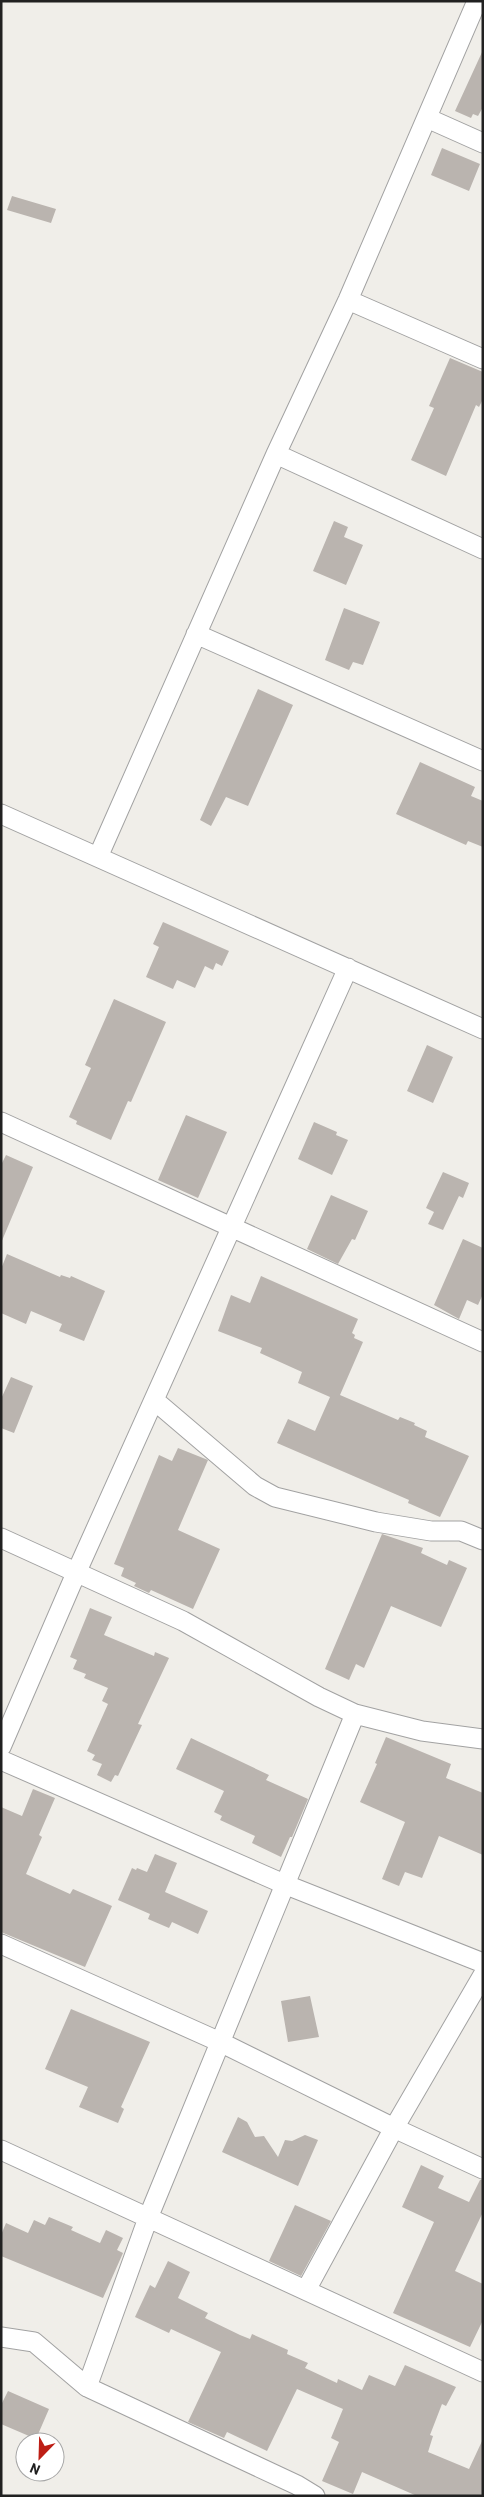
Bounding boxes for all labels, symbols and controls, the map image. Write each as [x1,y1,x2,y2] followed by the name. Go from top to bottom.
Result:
[15,2432,65,2482] north arrow
[27,2460,42,2479] text: N

